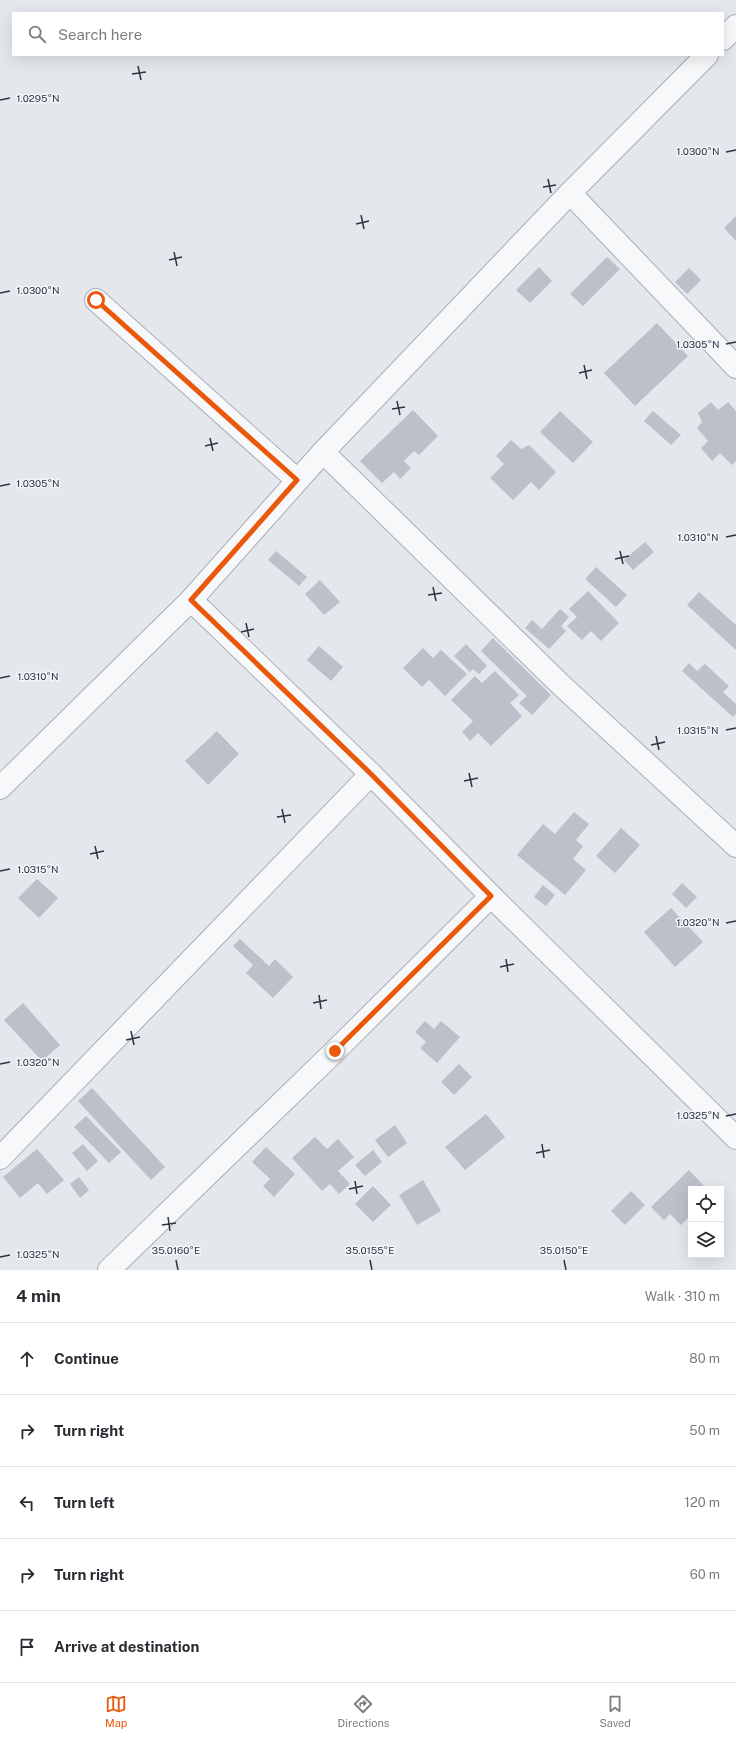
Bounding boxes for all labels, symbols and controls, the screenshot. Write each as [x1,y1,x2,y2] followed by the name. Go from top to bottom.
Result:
[12,12,724,56] search box
[26,23,48,45] icon: search
[58,26,142,43] text: Search here
[16,92,60,104] text: 1.0295°N
[677,145,719,157] text: 1.0300°N
[17,284,59,296] text: 1.0300°N
[87,291,105,309] route start
[676,338,720,350] text: 1.0305°N
[16,477,60,489] text: 1.0305°N
[677,531,719,543] text: 1.0310°N
[17,670,59,682] text: 1.0310°N
[677,724,719,736] text: 1.0315°N
[17,863,59,875] text: 1.0315°N
[677,916,719,928] text: 1.0320°N
[326,1042,344,1060] route end
[17,1056,59,1068] text: 1.0320°N
[676,1109,720,1121] text: 1.0325°N
[688,1186,724,1258] map controls
[688,1186,724,1222] button: locate
[688,1222,724,1258] button: layers
[152,1244,200,1256] text: 35.0160°E
[346,1244,394,1256] text: 35.0155°E
[540,1244,588,1256] text: 35.0150°E
[16,1248,60,1260] text: 1.0325°N
[16,1286,61,1306] text: 4 min
[645,1289,720,1304] text: Walk · 310 m
[16,1348,38,1370] icon: ahead
[54,1350,119,1367] text: Continue
[689,1351,720,1366] text: 80 m
[16,1420,38,1442] icon: right
[54,1422,124,1439] text: Turn right
[689,1423,720,1438] text: 50 m
[16,1492,38,1514] icon: left
[54,1494,115,1511] text: Turn left
[685,1495,720,1510] text: 120 m
[16,1564,38,1586] icon: right
[54,1566,124,1583] text: Turn right
[690,1567,720,1582] text: 60 m
[16,1636,38,1658] icon: arrive
[54,1638,199,1655] text: Arrive at destination
[105,1693,127,1729] tab: Map
[338,1693,389,1729] tab: Directions
[599,1693,631,1729] tab: Saved

